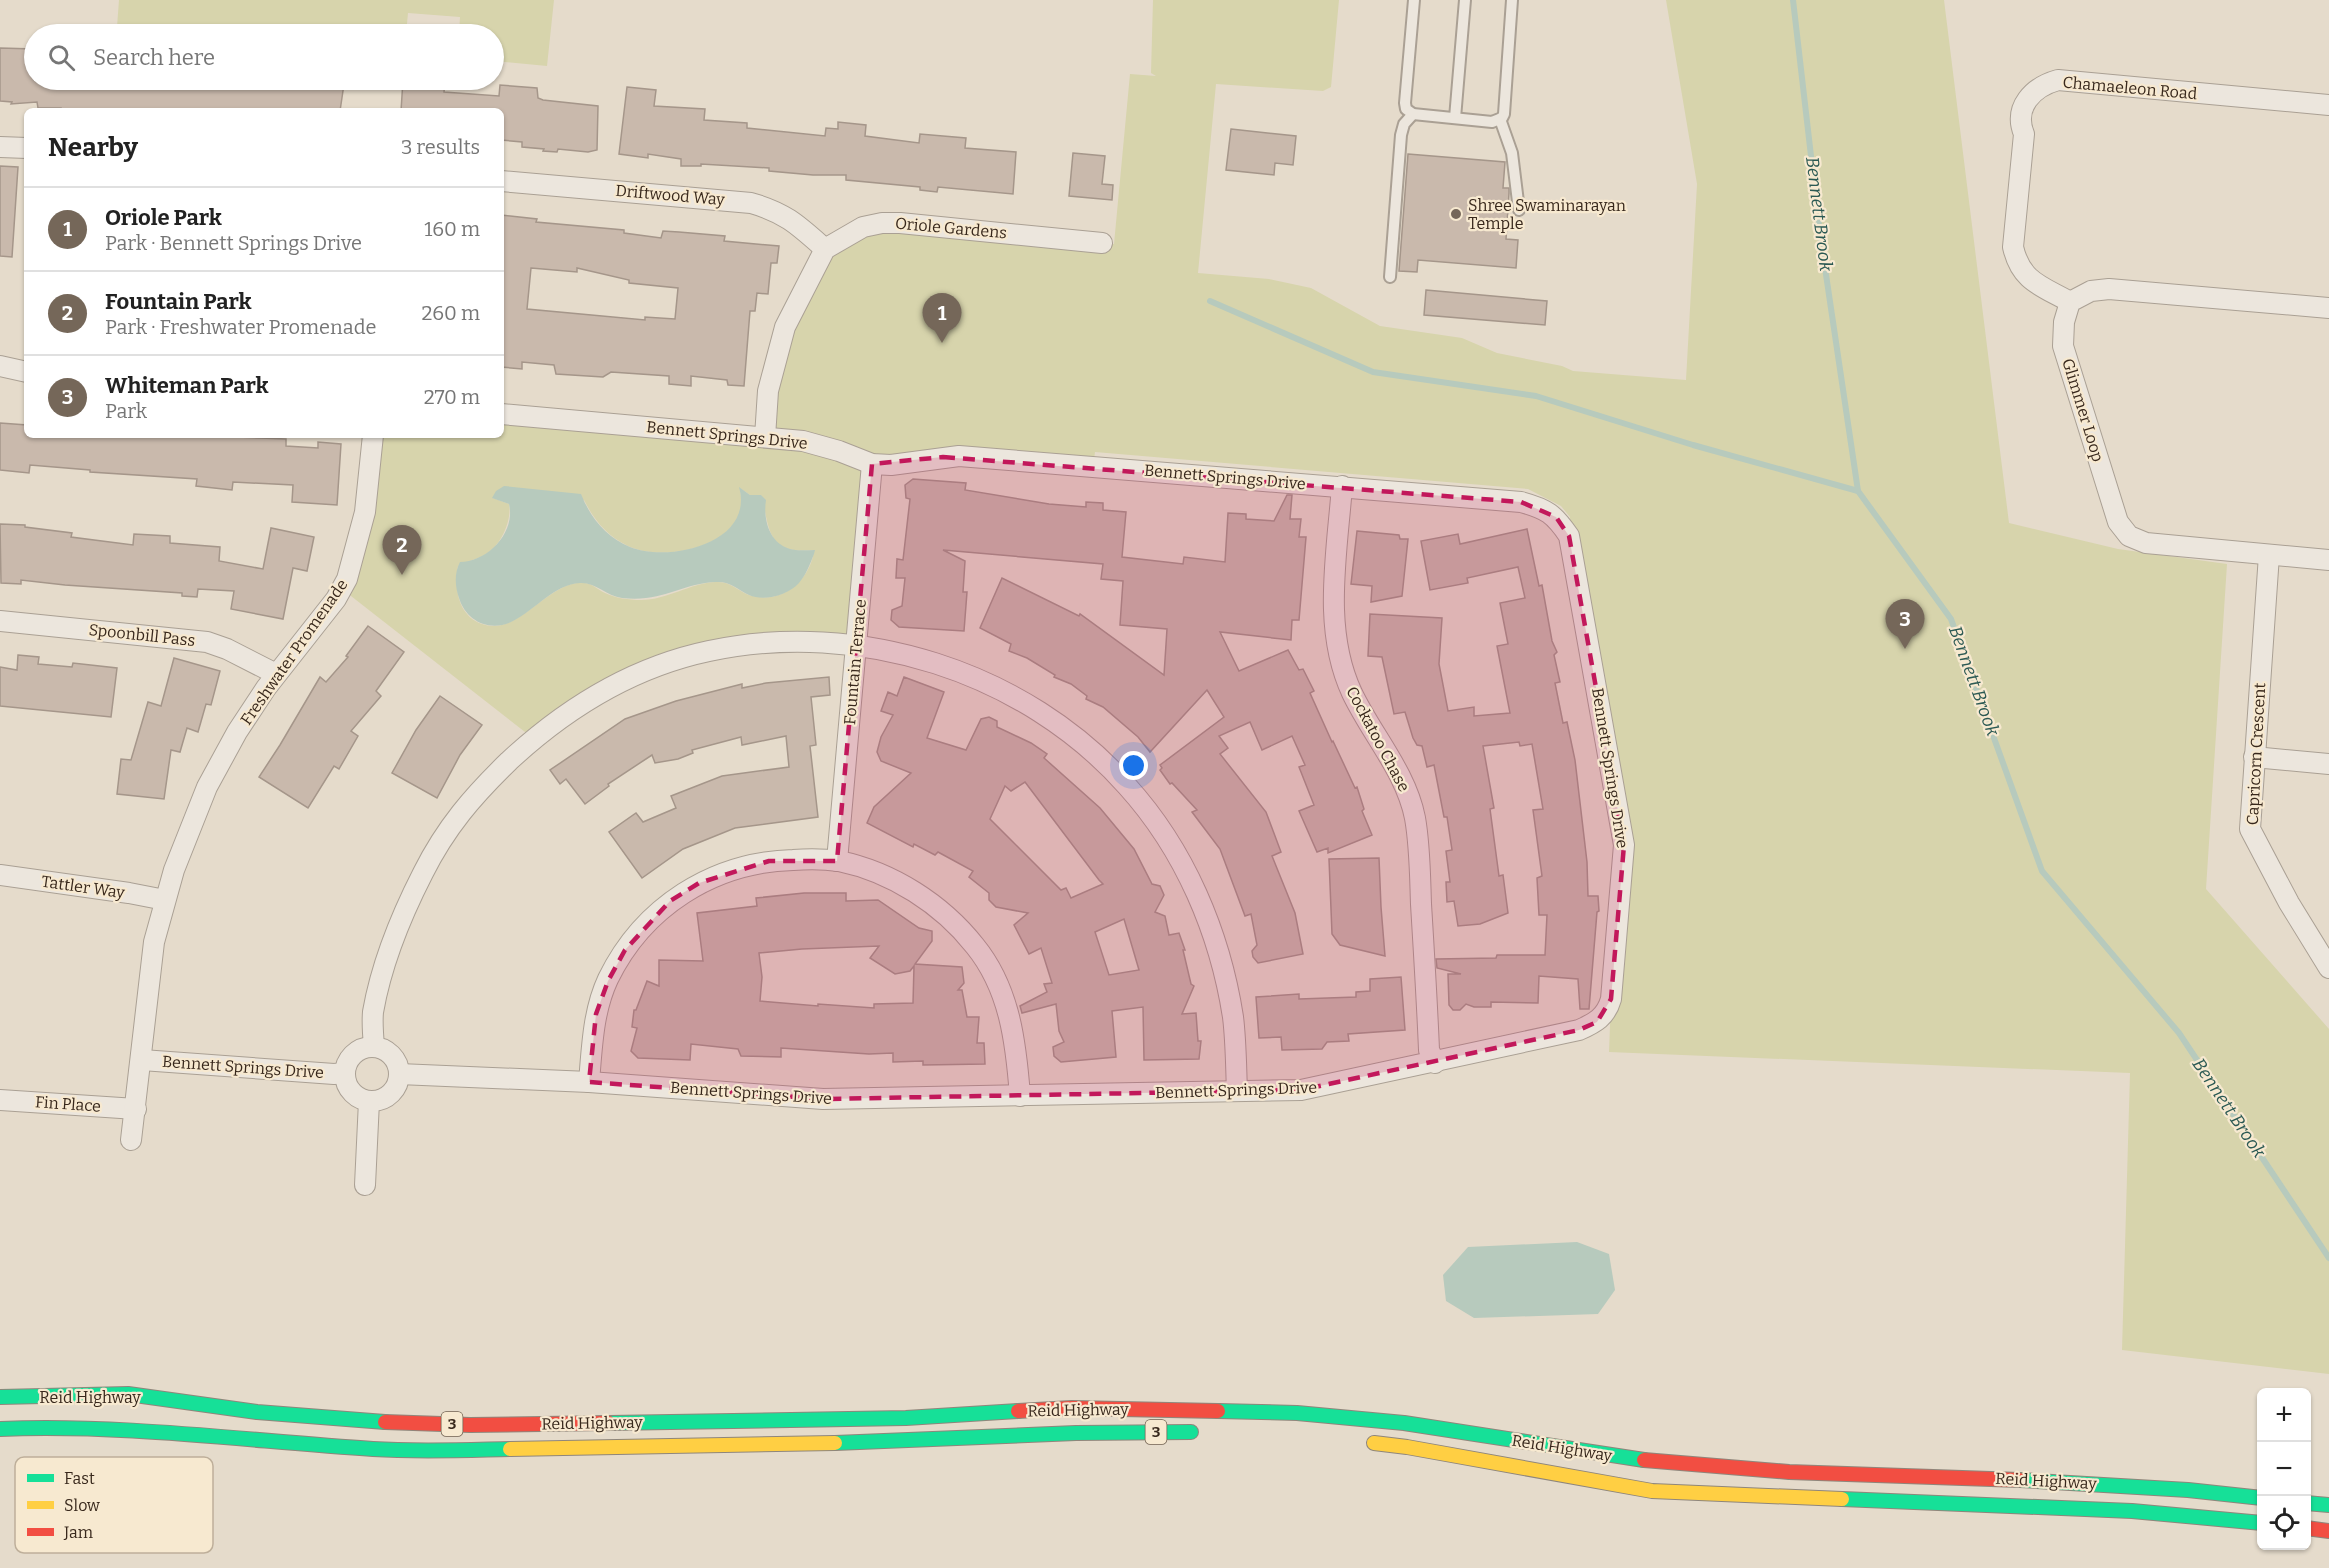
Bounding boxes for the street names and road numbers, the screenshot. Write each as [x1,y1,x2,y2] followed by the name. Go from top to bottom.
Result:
[2062,73,2198,103] street label: Chamaeleon Road
[615,181,726,209] street label: Driftwood Way
[894,214,1008,242] street label: Oriole Gardens
[2058,356,2108,464] street label: Glimmer Loop
[645,417,809,453] street label: Bennett Springs Drive
[1143,460,1307,494] street label: Bennett Springs Drive
[236,575,352,729] street label: Freshwater Promenade
[840,598,870,726] street label: Fountain Terrace
[88,620,196,650] street label: Spoonbill Pass
[2243,682,2269,826] street label: Capricorn Crescent
[1342,683,1414,795] street label: Cockatoo Chase
[1588,686,1632,850] street label: Bennett Springs Drive
[40,872,126,902] street label: Tattler Way
[161,1052,325,1082] street label: Bennett Springs Drive
[669,1078,833,1108] street label: Bennett Springs Drive
[1155,1078,1317,1102] street label: Bennett Springs Drive
[34,1092,102,1116] street label: Fin Place
[39,1388,141,1407] street label: Reid Highway
[1027,1400,1129,1420] street label: Reid Highway
[442,1412,462,1436] road number: 3
[541,1413,643,1433] street label: Reid Highway
[1146,1420,1166,1444] road number: 3
[1510,1431,1614,1465] street label: Reid Highway
[1995,1469,2098,1493] street label: Reid Highway

